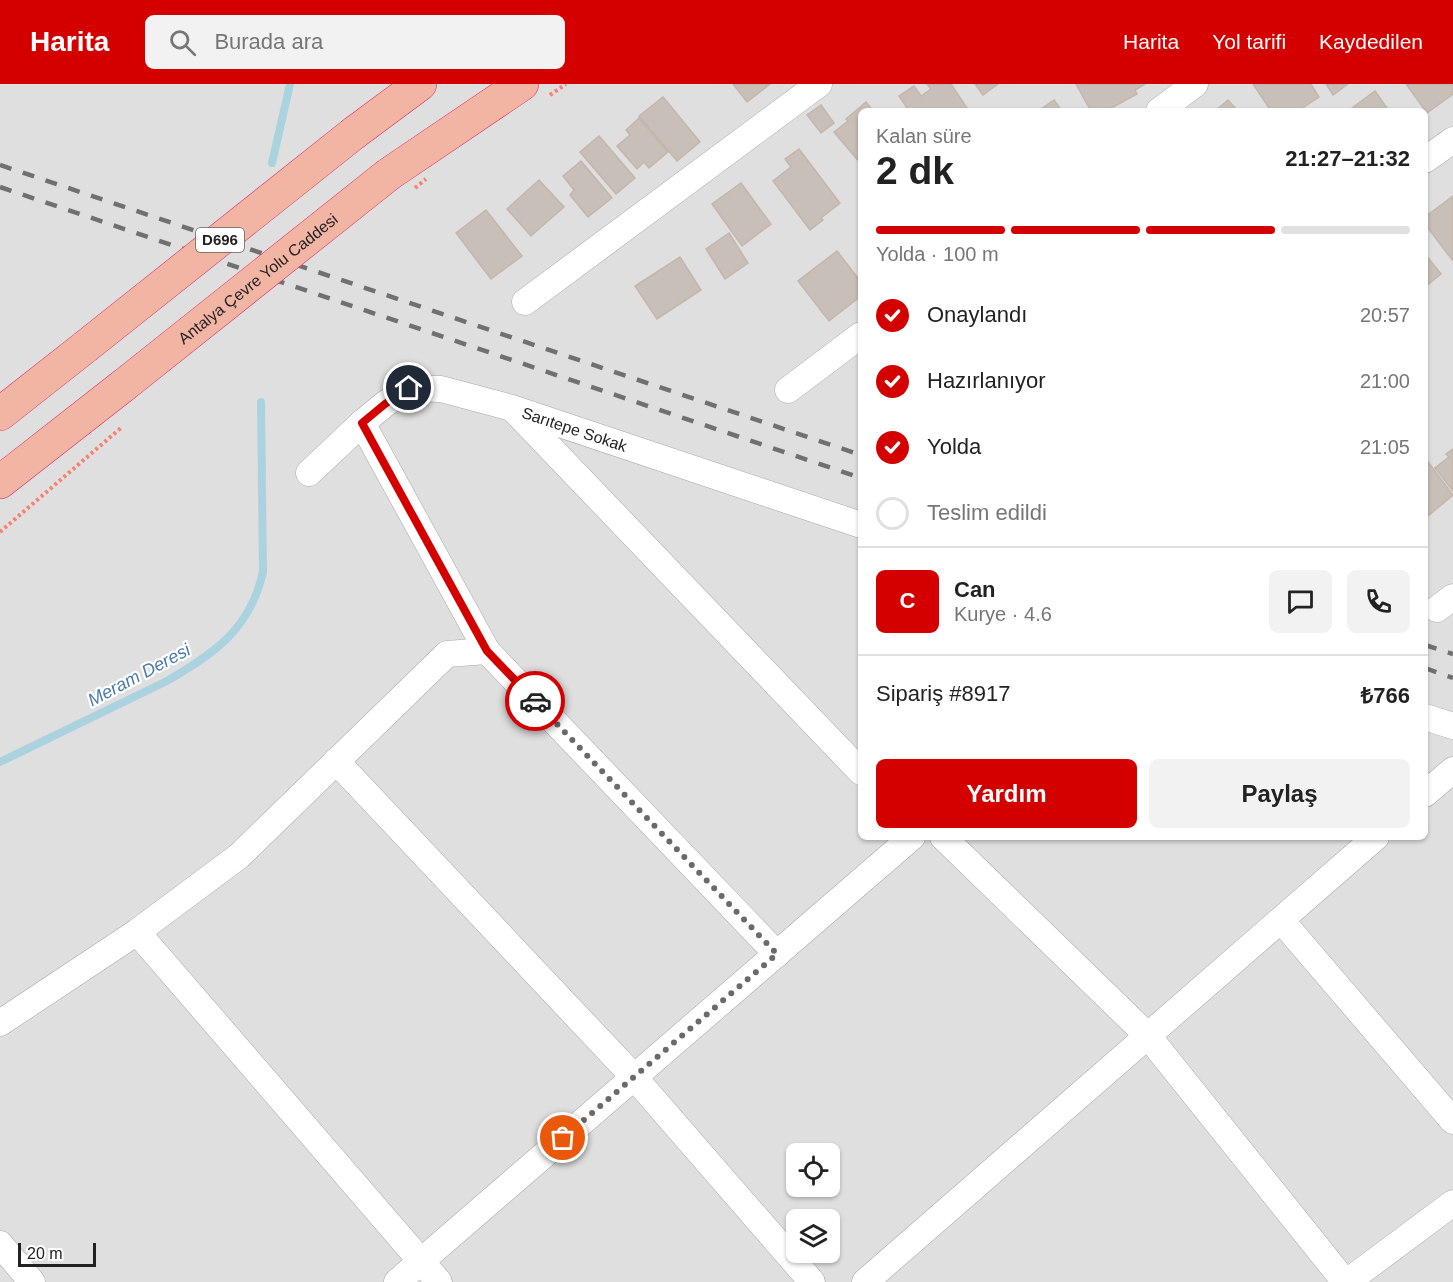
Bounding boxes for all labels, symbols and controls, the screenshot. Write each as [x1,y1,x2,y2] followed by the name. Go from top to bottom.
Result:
[145,15,565,69] search box
[30,26,109,57] text: Harita
[166,26,199,59] icon: search
[214,29,323,54] text: Burada ara
[1123,30,1179,53] text: Harita
[1212,30,1286,53] text: Yol tarifi
[1319,30,1423,53] text: Kaydedilen
[876,125,972,147] text: Kalan süre
[1285,146,1410,171] text: 21:27–21:32
[876,149,954,192] text: 2 dk
[175,210,341,347] street label: Antalya Çevre Yolu Caddesi
[196,228,244,252] road number: D696
[876,243,999,265] text: Yolda · 100 m
[876,299,909,332] icon: check
[927,302,1027,327] text: Onaylandı
[1360,304,1410,326] text: 20:57
[383,362,434,413] pin
[876,365,909,398] icon: check
[927,368,1046,393] text: Hazırlanıyor
[1360,370,1410,392] text: 21:00
[392,371,425,404] icon: home
[520,404,630,455] street label: Sarıtepe Sokak
[876,431,909,464] icon: check
[927,434,981,459] text: Yolda
[1360,436,1410,458] text: 21:05
[927,500,1047,525] text: Teslim edildi
[1269,570,1332,633] button: chat
[1347,570,1410,633] button: phone
[954,577,996,602] text: Can
[900,588,915,613] text: C
[954,603,1052,625] text: Kurye · 4.6
[84,639,194,710] water label: Meram Deresi
[505,671,565,731] courier
[876,681,1011,706] text: Sipariş #8917
[1361,683,1410,708] text: ₺766
[519,685,552,718] icon: car
[876,759,1137,828] button: Yardım
[1149,759,1410,828] button: Paylaş
[537,1112,588,1163] pin
[546,1121,579,1154] icon: bag
[786,1143,840,1263] map controls
[786,1143,840,1197] button: locate
[786,1209,840,1263] button: layers
[18,1240,96,1268] scale bar
[27,1245,63,1262] text: 20 m

